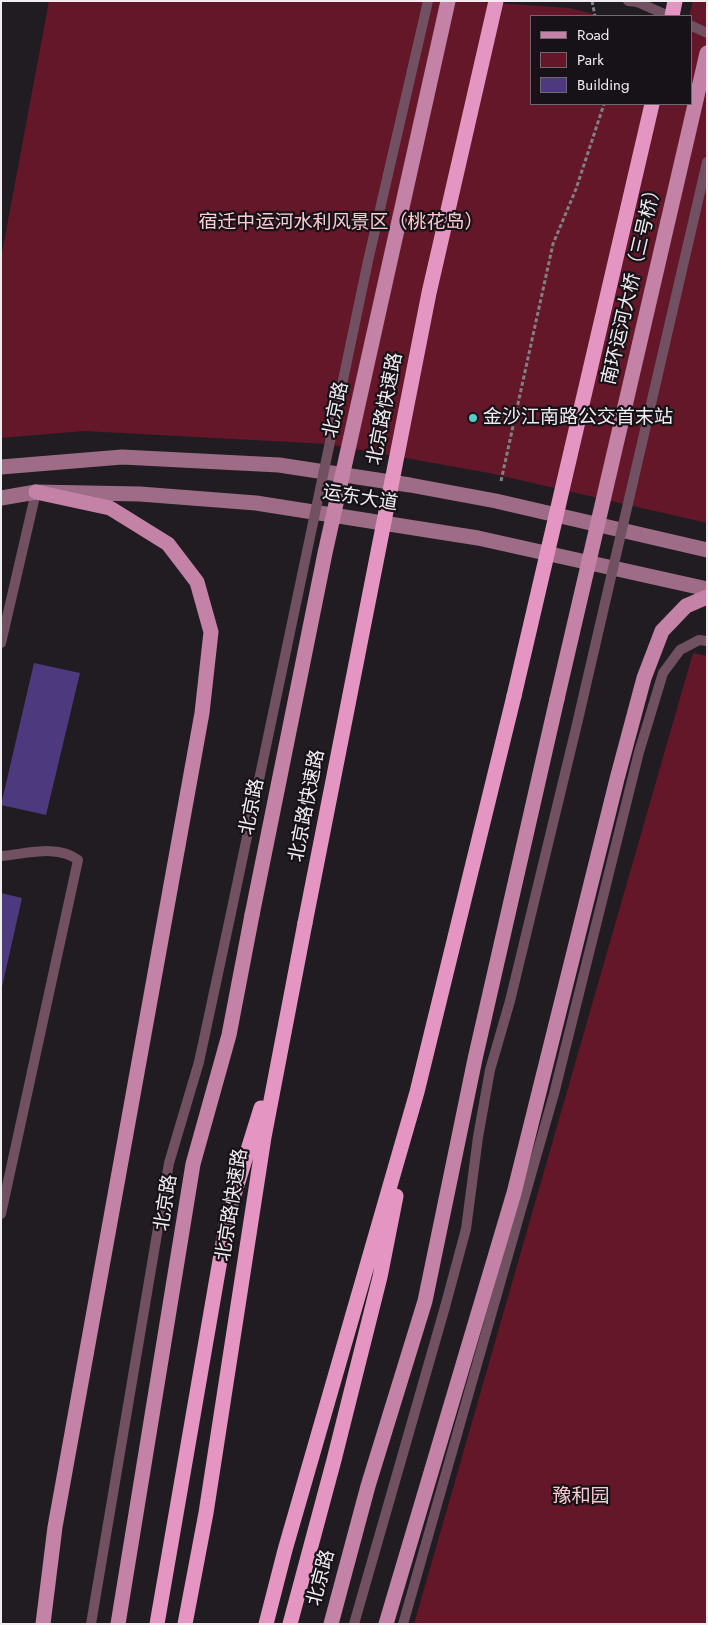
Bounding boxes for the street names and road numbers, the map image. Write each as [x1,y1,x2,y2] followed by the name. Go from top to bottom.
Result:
[598,179,668,387] street label: 南环运河大桥（三号桥）
[364,351,408,467] street label: 北京路快速路
[320,380,354,440] street label: 北京路
[321,482,399,516] street label: 运东大道
[286,748,330,864] street label: 北京路快速路
[236,777,270,837] street label: 北京路
[213,1147,253,1263] street label: 北京路快速路
[151,1173,183,1233] street label: 北京路
[304,1548,340,1608] street label: 北京路

